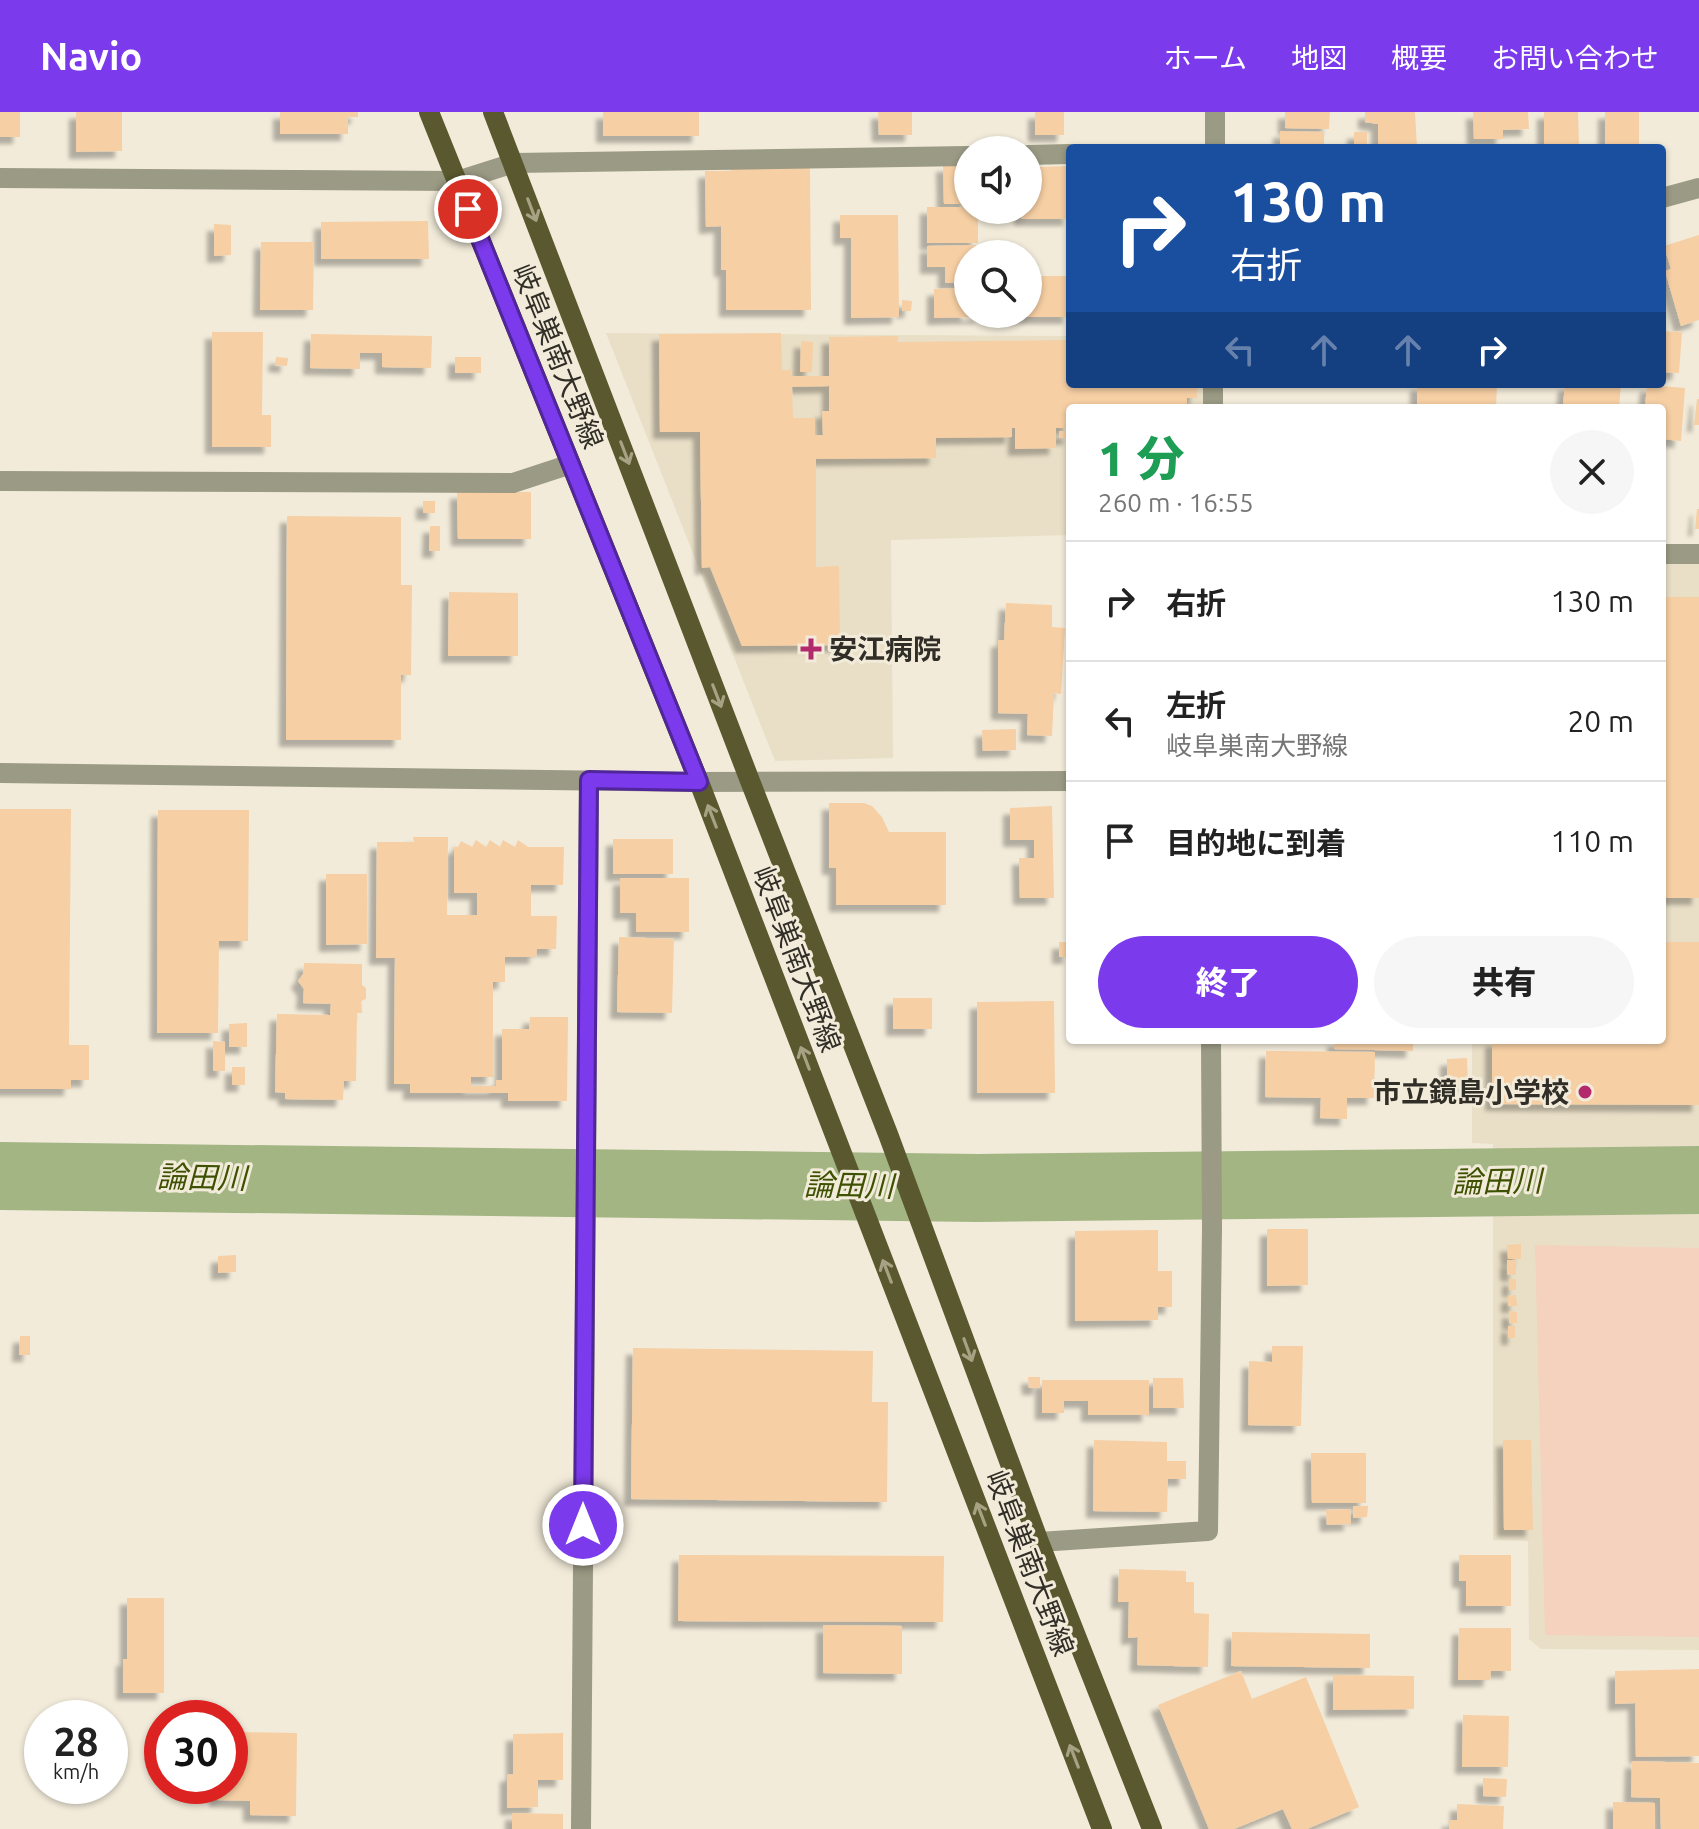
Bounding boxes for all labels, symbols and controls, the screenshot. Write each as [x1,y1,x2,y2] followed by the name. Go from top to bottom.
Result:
[40,35,142,77] text: Navio
[1164,42,1247,73] text: ホーム
[1291,42,1347,73] text: 地図
[1391,42,1447,73] text: 概要
[1491,42,1659,73] text: お問い合わせ
[954,136,1042,328] map controls
[954,136,1042,224] button: sound
[1230,170,1386,233] text: 130 m
[434,175,502,243] pin
[1098,176,1202,280] icon: right
[446,187,490,231] icon: arrive
[526,197,540,222] one-way arrow
[954,240,1042,328] button: search
[1230,244,1302,285] text: 右折
[507,259,610,452] street label: 岐阜巣南大野線
[1218,328,1262,372] icon: left
[1302,328,1346,372] icon: ahead
[1386,328,1430,372] icon: ahead
[1470,328,1514,372] icon: right
[1550,430,1634,514] button: close
[1098,431,1185,485] text: 1 分
[619,440,633,465] one-way arrow
[1098,488,1254,517] text: 260 m · 16:55
[1098,579,1142,623] icon: right
[1550,584,1634,618] text: 130 m
[1166,586,1226,620] text: 右折
[829,633,941,664] place label: 安江病院
[800,638,822,660] marker: 安江病院
[711,683,725,708] one-way arrow
[1166,688,1226,722] text: 左折
[1098,699,1142,743] icon: left
[1567,704,1634,738] text: 20 m
[1166,731,1348,760] text: 岐阜巣南大野線
[704,804,718,828] one-way arrow
[1098,819,1142,863] icon: arrive
[1550,824,1634,858] text: 110 m
[1166,826,1346,860] text: 目的地に到着
[748,862,847,1056] street label: 岐阜巣南大野線
[1098,936,1358,1028] button: 終了
[1374,936,1634,1028] button: 共有
[797,1046,811,1071] one-way arrow
[1373,1076,1569,1107] place label: 市立鏡島小学校
[1576,1083,1594,1101] marker: 市立鏡島小学校
[157,1159,250,1195] water label: 論田川
[1452,1163,1545,1199] water label: 論田川
[804,1167,897,1203] water label: 論田川
[879,1259,893,1284] one-way arrow
[962,1337,976,1362] one-way arrow
[981,1466,1080,1660] street label: 岐阜巣南大野線
[541,1483,625,1567] position arrow
[973,1502,987,1527] one-way arrow
[144,1700,248,1804] speed limit sign: 30
[53,1719,99,1764] text: 28
[1066,1744,1080,1769] one-way arrow
[53,1760,99,1783] text: km/h

